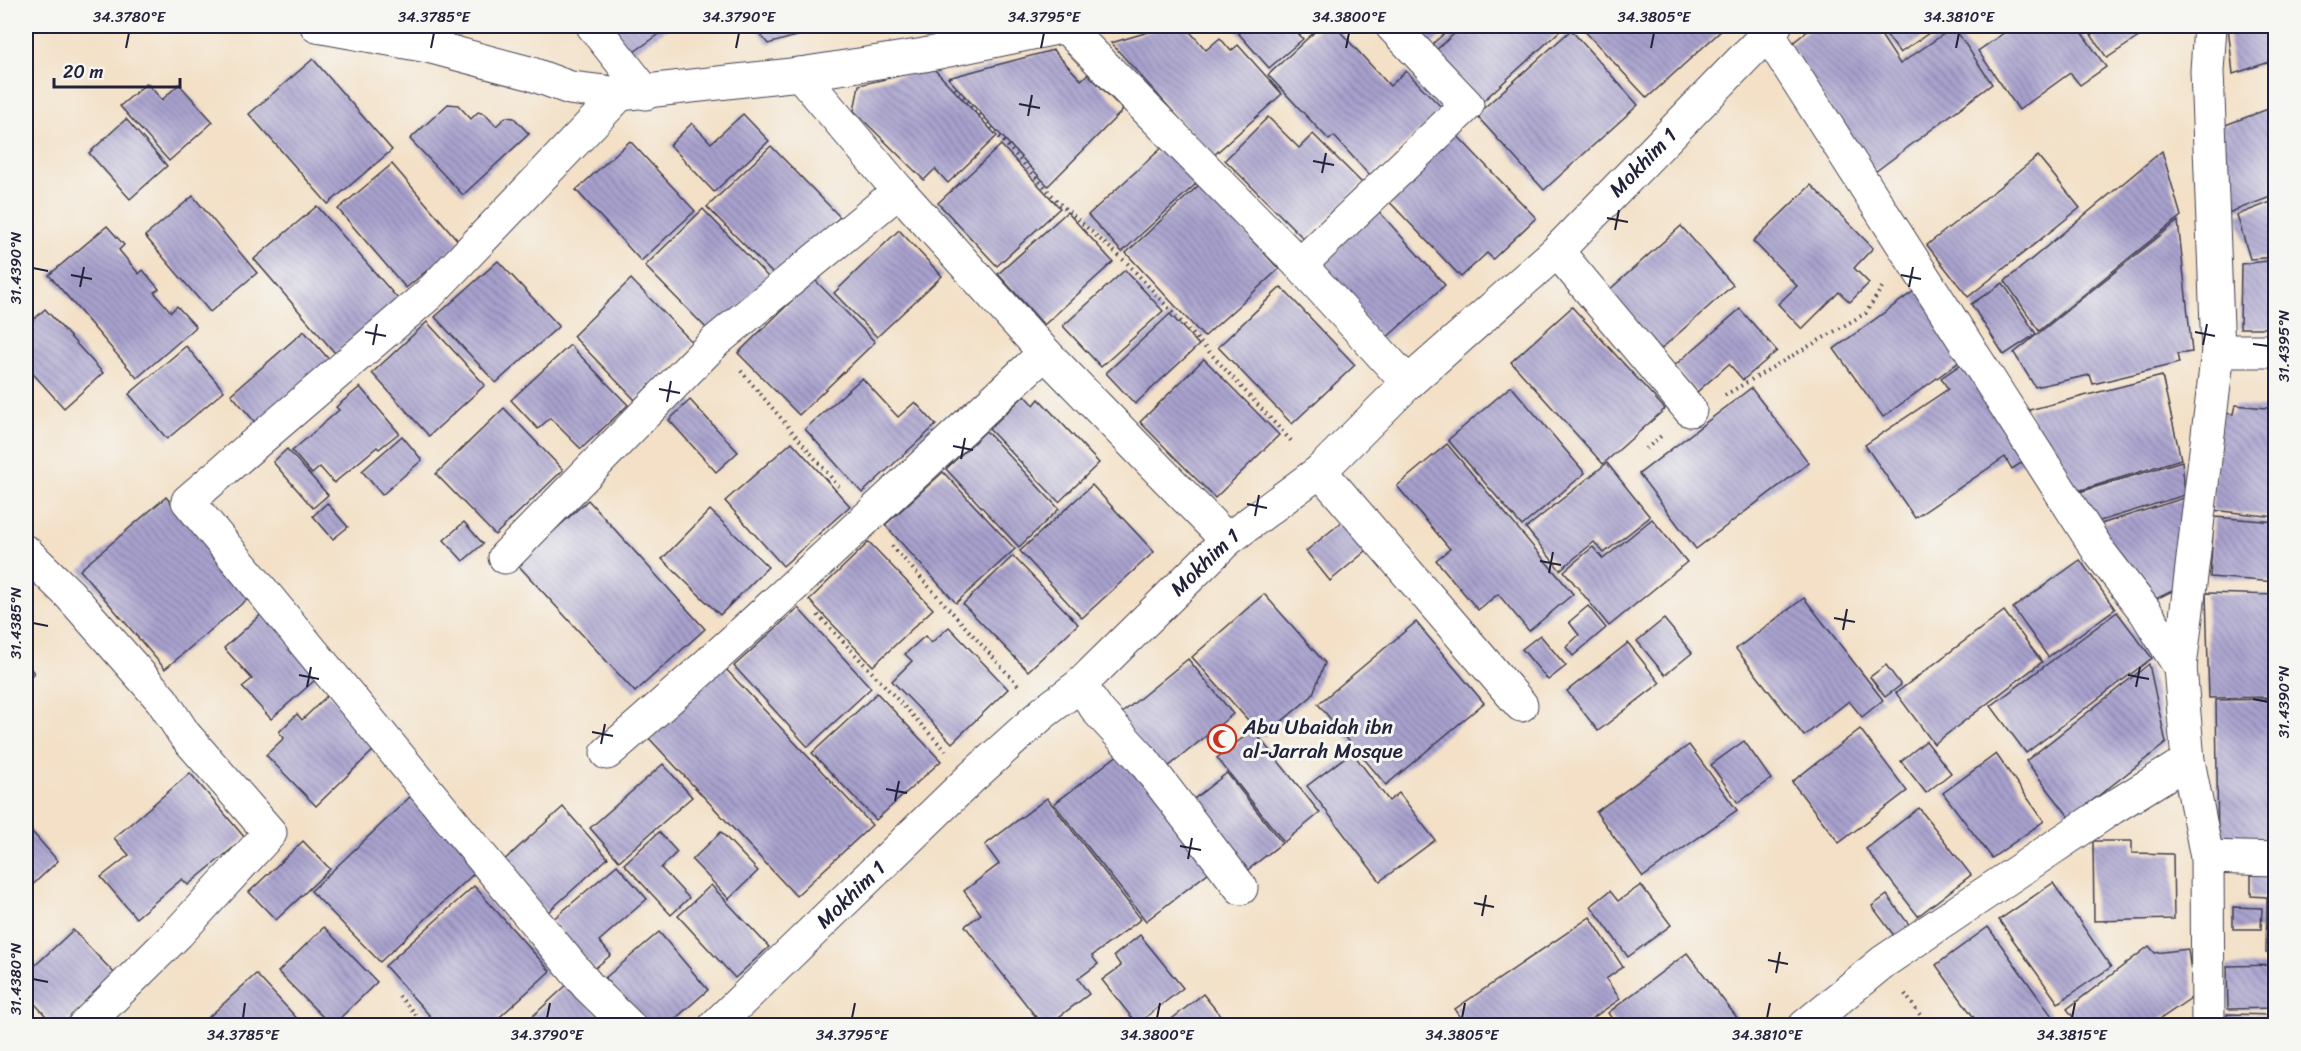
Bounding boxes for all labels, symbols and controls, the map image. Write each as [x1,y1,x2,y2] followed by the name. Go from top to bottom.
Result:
[93,4,167,30] text: 34.3780°E
[398,4,472,30] text: 34.3785°E
[703,4,777,30] text: 34.3790°E
[1008,4,1082,30] text: 34.3795°E
[1312,4,1387,30] text: 34.3800°E
[1618,4,1692,30] text: 34.3805°E
[1924,4,1996,30] text: 34.3810°E
[54,51,180,89] scale bar
[63,56,103,88] text: 20 m
[1599,118,1687,207] street label: Mokhim 1
[3,231,29,304] text: 31.4390°N
[2271,309,2297,382] text: 31.4395°N
[1161,518,1248,606] street label: Mokhim 1
[3,586,29,659] text: 31.4385°N
[2271,665,2297,738] text: 31.4390°N
[1242,708,1403,770] place label: Abu Ubaidah ibn al-Jarrah Mosque
[1206,723,1238,755] mosque icon: Abu Ubaidah ibn al-Jarrah Mosque
[806,851,895,938] street label: Mokhim 1
[3,942,29,1015] text: 31.4380°N
[207,1022,281,1048] text: 34.3785°E
[511,1022,585,1048] text: 34.3790°E
[816,1022,890,1048] text: 34.3795°E
[1120,1022,1195,1048] text: 34.3800°E
[1426,1022,1500,1048] text: 34.3805°E
[1732,1022,1804,1048] text: 34.3810°E
[2037,1022,2109,1048] text: 34.3815°E

